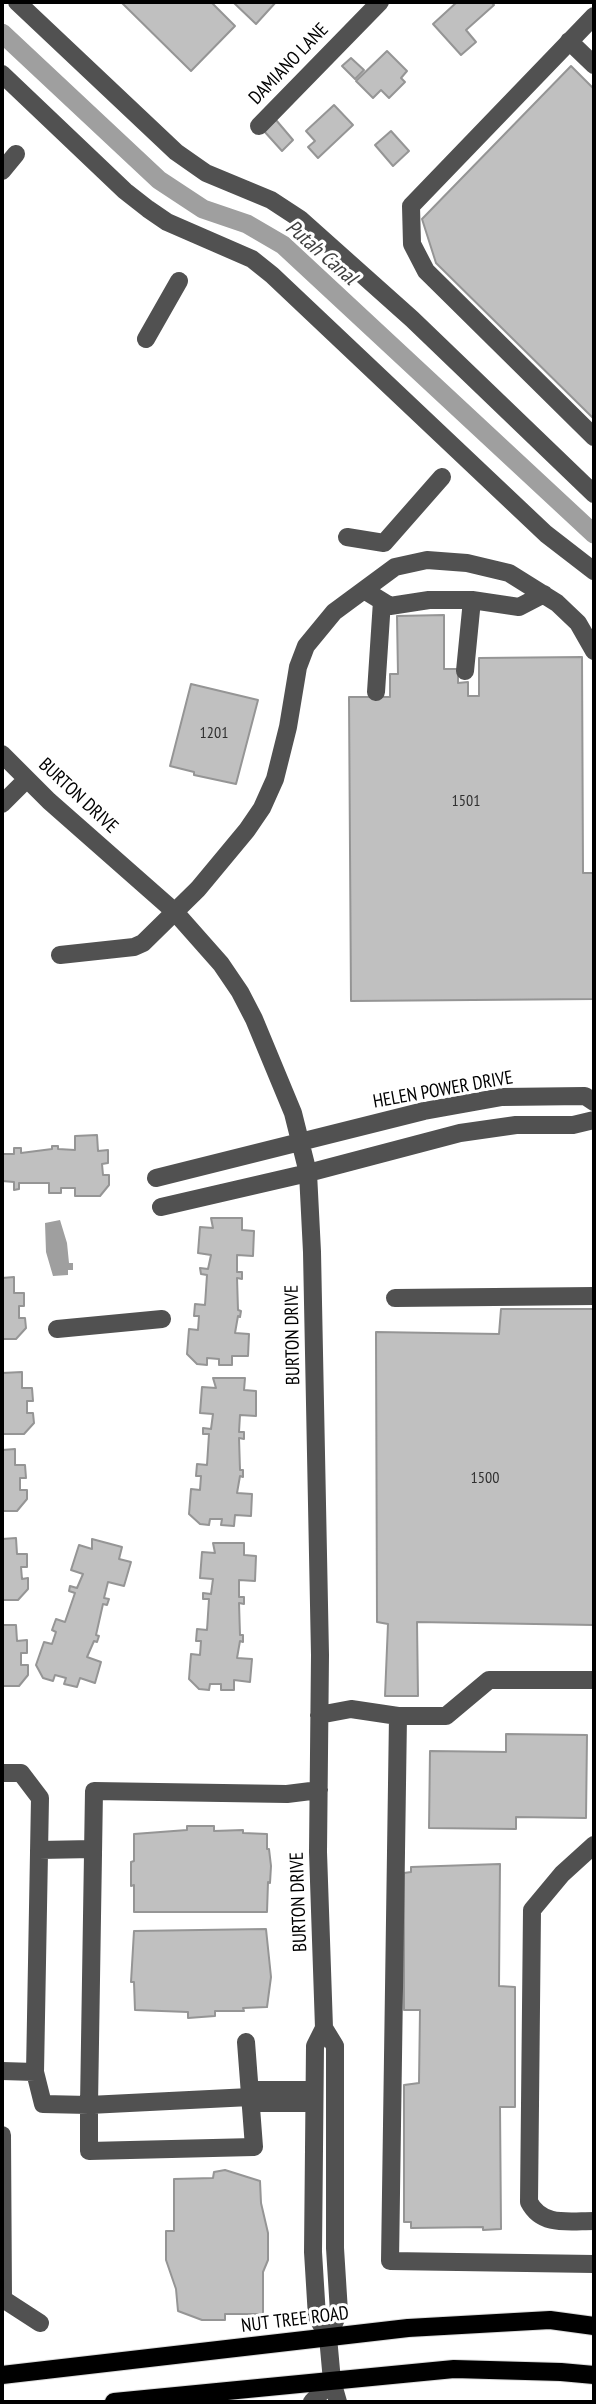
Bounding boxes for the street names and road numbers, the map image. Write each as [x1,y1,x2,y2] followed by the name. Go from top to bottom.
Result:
[245,19,333,109] street label: DAMIANO LANE
[34,754,122,838] street label: BURTON DRIVE
[371,1066,515,1114] street label: HELEN POWER DRIVE
[281,1285,305,1385] street label: BURTON DRIVE
[286,1852,312,1952] street label: BURTON DRIVE
[240,2302,350,2338] street label: NUT TREE ROAD

